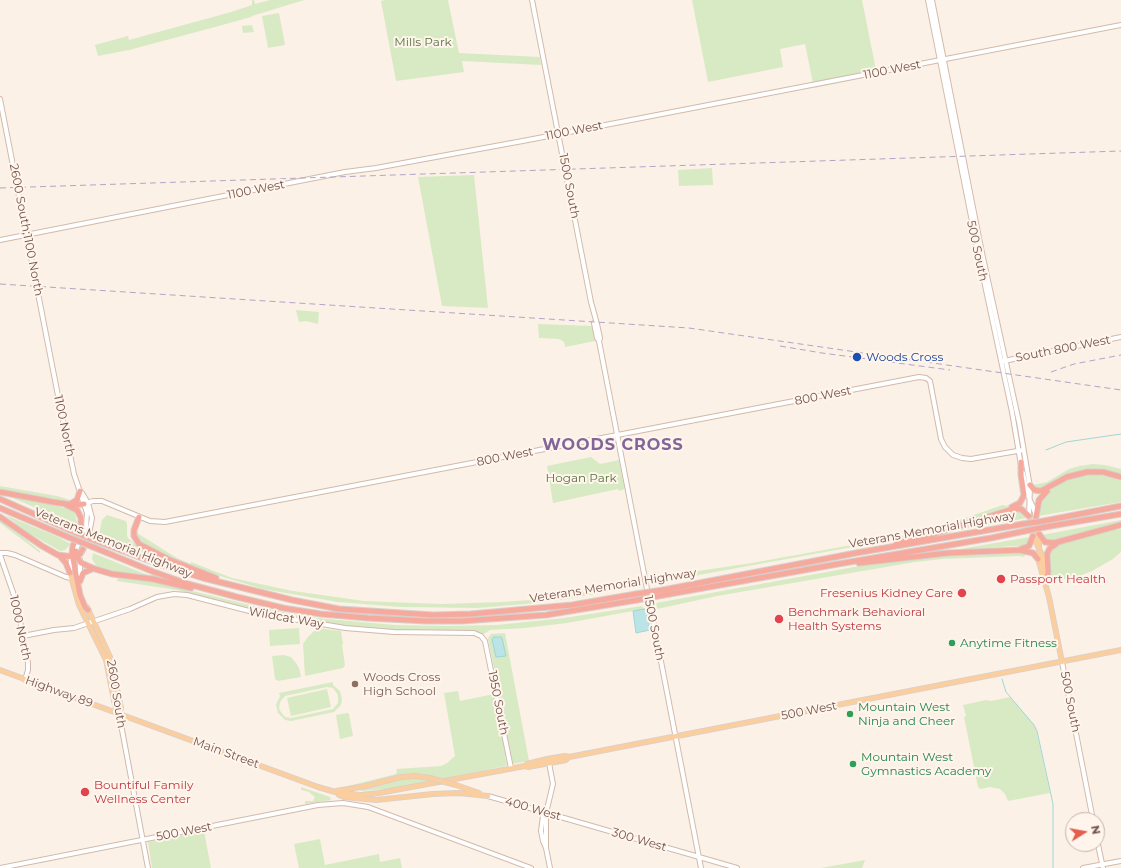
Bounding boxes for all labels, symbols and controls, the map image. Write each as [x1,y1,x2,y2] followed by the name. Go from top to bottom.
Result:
[394,35,452,49] park label: Mills Park
[862,57,922,83] street label: 1100 West
[544,118,604,144] street label: 1100 West
[556,152,582,220] street label: 1500 South
[6,163,46,297] street label: 2600 South;1100 North
[226,177,286,203] street label: 1100 West
[964,219,990,283] street label: 500 South
[1014,333,1112,365] street label: South 800 West
[866,350,943,364] place label: Woods Cross
[851,351,863,363] marker: Woods Cross
[793,383,853,409] street label: 800 West
[50,394,78,458] street label: 1100 North
[542,435,684,455] district label: WOODS CROSS
[475,444,535,470] street label: 800 West
[545,471,617,485] park label: Hogan Park
[32,505,194,581] street label: Veterans Memorial Highway
[848,508,1016,552] street label: Veterans Memorial Highway
[529,566,697,606] street label: Veterans Memorial Highway
[1010,572,1106,586] place label: Passport Health
[995,573,1007,585] marker: Passport Health
[820,586,953,600] place label: Fresenius Kidney Care
[956,587,968,599] marker: Fresenius Kidney Care
[6,594,34,662] street label: 1000 North
[641,594,667,662] street label: 1500 South
[248,604,324,632] street label: Wildcat Way
[788,605,925,633] place label: Benchmark Behavioral Health Systems
[773,613,785,625] marker: Benchmark Behavioral Health Systems
[960,636,1057,650] place label: Anytime Fitness
[947,638,957,648] marker: Anytime Fitness
[103,659,129,729] street label: 2600 South
[485,669,511,737] street label: 1950 South
[363,670,440,698] place label: Woods Cross High School
[1057,670,1083,734] street label: 500 South
[23,673,95,711] street label: Highway 89
[350,679,360,689] marker: Woods Cross High School
[780,699,838,723] street label: 500 West
[858,700,955,728] place label: Mountain West Ninja and Cheer
[845,709,855,719] marker: Mountain West Ninja and Cheer
[191,734,261,772] street label: Main Street
[861,750,991,778] place label: Mountain West Gymnastics Academy
[848,759,858,769] marker: Mountain West Gymnastics Academy
[94,778,193,806] place label: Bountiful Family Wellness Center
[79,786,91,798] marker: Bountiful Family Wellness Center
[503,794,563,824] street label: 400 West
[1065,812,1105,852] north arrow
[155,820,213,844] street label: 500 West
[1088,824,1104,836] text: N
[610,825,668,855] street label: 300 West

